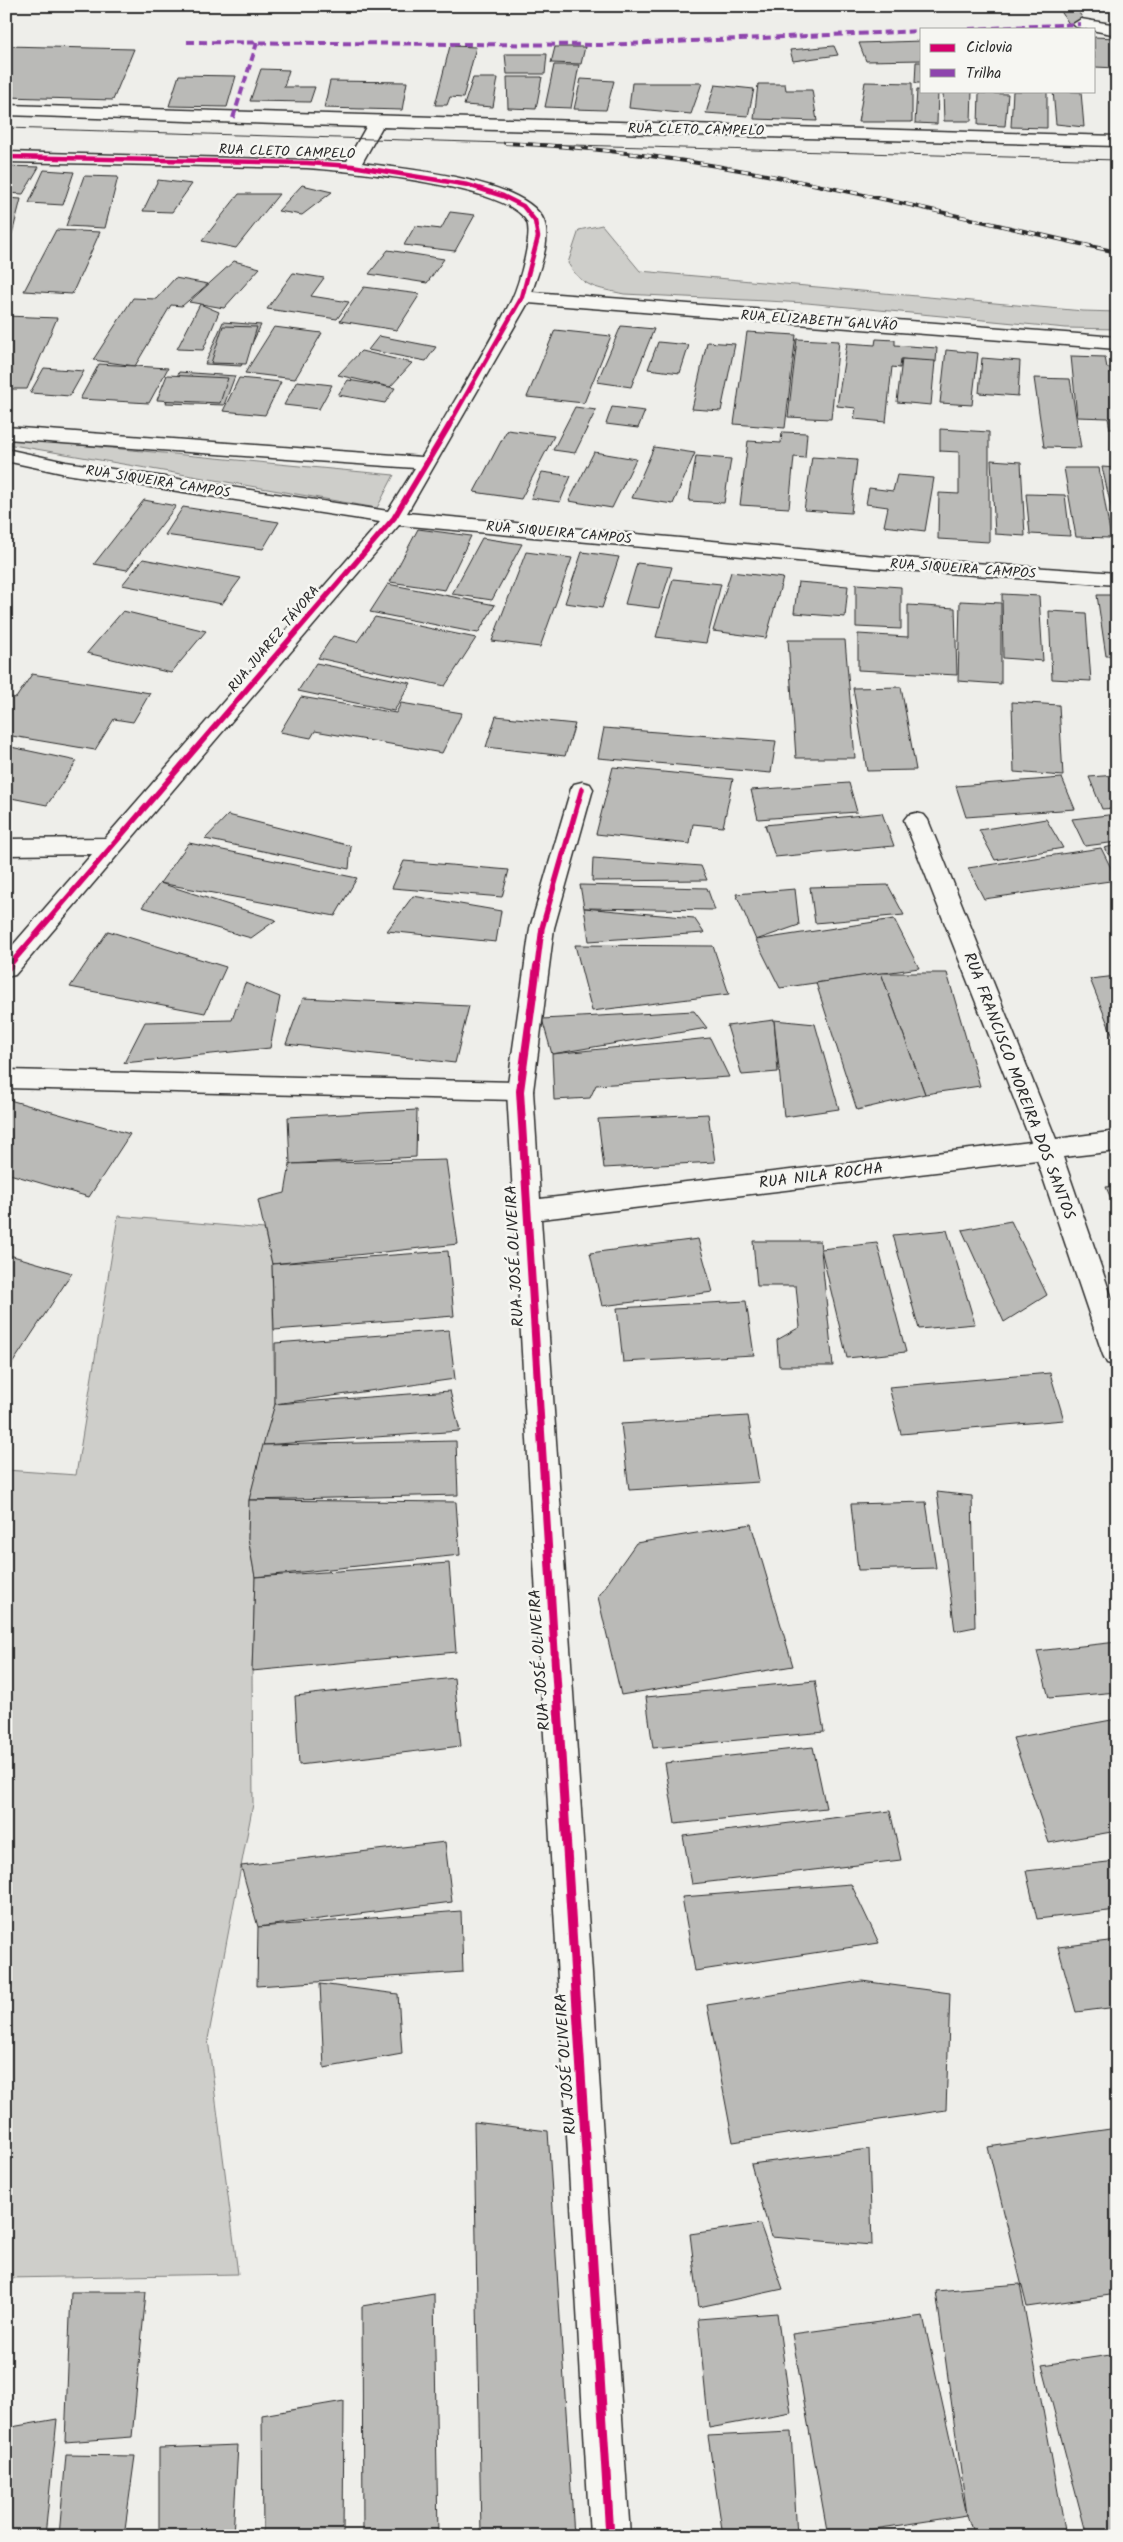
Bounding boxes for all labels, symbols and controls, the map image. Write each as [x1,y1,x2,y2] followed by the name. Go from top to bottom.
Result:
[920,28,1096,92] legend
[966,36,1013,60] text: Ciclovia
[966,62,1001,86] text: Trilha
[628,118,765,142] street label: RUA CLETO CAMPELO
[218,139,356,165] street label: RUA CLETO CAMPELO
[740,305,898,337] street label: RUA ELIZABETH GALVÃO
[84,460,232,504] street label: RUA SIQUEIRA CAMPOS
[485,516,633,550] street label: RUA SIQUEIRA CAMPOS
[889,553,1037,585] street label: RUA SIQUEIRA CAMPOS
[223,581,325,697] street label: RUA JUAREZ TÁVORA
[956,949,1082,1224] street label: RUA FRANCISCO MOREIRA DOS SANTOS
[757,1156,885,1196] street label: RUA NILA ROCHA
[499,1184,531,1328] street label: RUA JOSÉ OLIVEIRA
[523,1588,557,1732] street label: RUA JOSÉ OLIVEIRA
[549,1992,583,2136] street label: RUA JOSÉ OLIVEIRA

